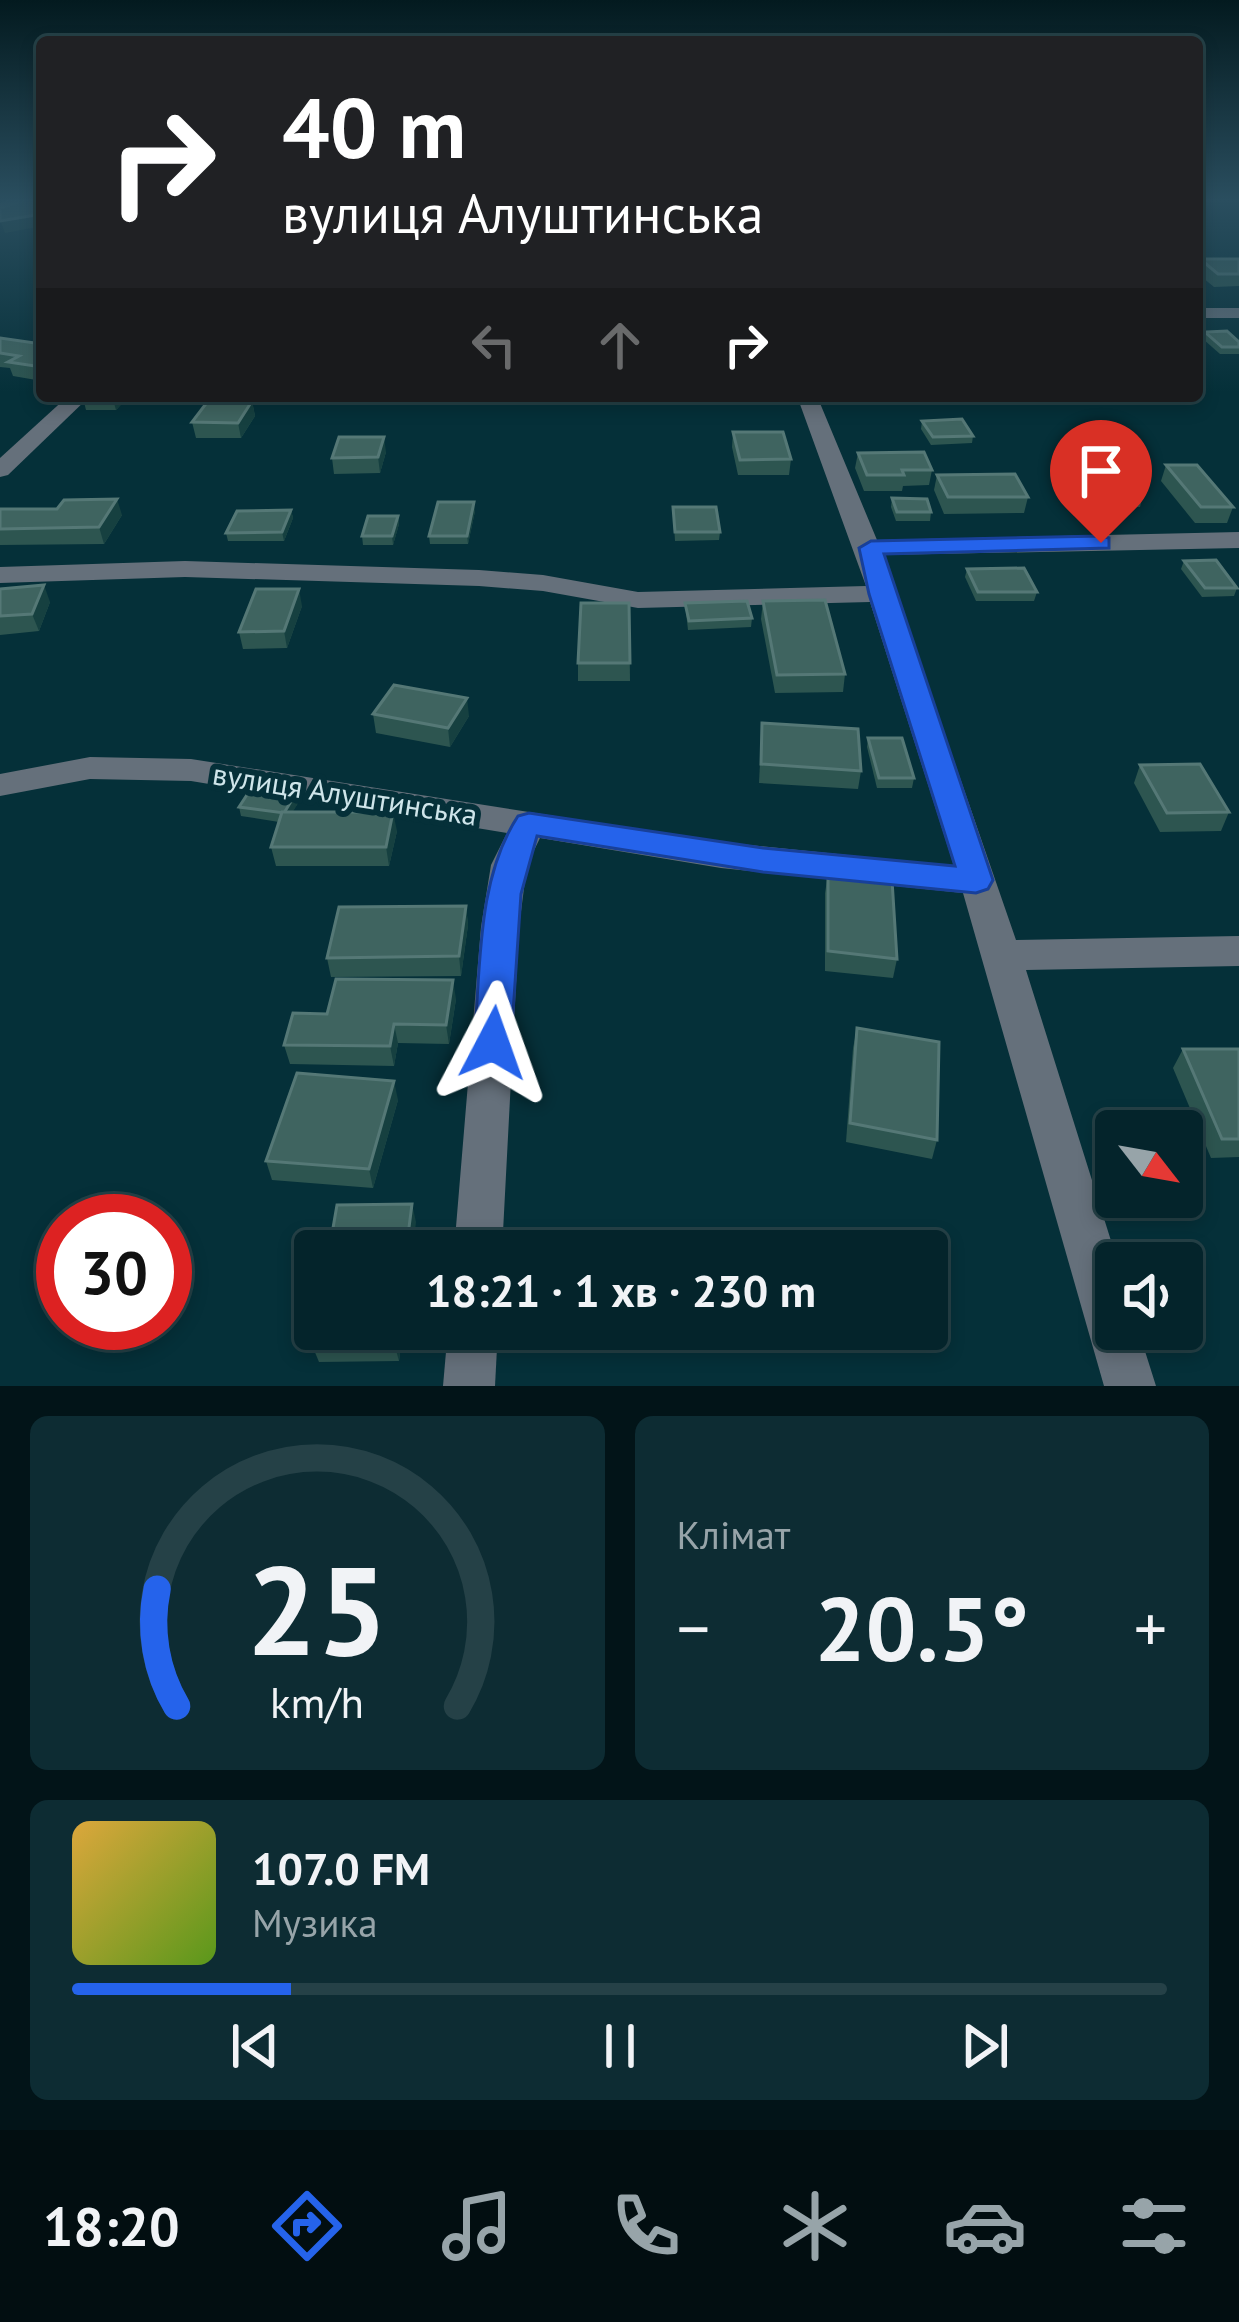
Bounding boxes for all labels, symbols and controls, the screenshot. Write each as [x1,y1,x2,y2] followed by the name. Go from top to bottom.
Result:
[282,72,466,181] text: 40 m
[84,84,240,240] icon: right
[282,178,763,248] text: вулиця Алуштинська
[461,312,527,378] icon: left
[587,312,653,378] icon: ahead
[713,312,779,378] icon: right
[1050,420,1152,543] pin
[1068,438,1134,504] icon: arrive
[210,753,480,834] street label: вулиця Алуштинська
[430,980,556,1106] position arrow
[1095,1110,1203,1218] north arrow
[1095,1110,1203,1350] map controls
[36,1194,192,1350] speed limit sign: 30
[1095,1242,1203,1350] button: sound
[426,1261,816,1319] text: 18:21 · 1 хв · 230 m
[677,1509,790,1560] text: Клімат
[246,1528,388,1689] text: 25
[814,1569,1029,1686] text: 20.5°
[677,1585,710,1670] text: −
[1134,1585,1167,1670] text: +
[270,1674,364,1730] text: km/h
[252,1839,430,1897] text: 107.0 FM
[252,1897,378,1948] text: Музика
[222,2013,288,2079] icon: previous
[587,2013,653,2079] icon: pause
[952,2013,1018,2079] icon: next
[265,2184,349,2268] icon: directions
[435,2184,519,2268] icon: music
[604,2184,688,2268] icon: phone
[773,2184,857,2268] icon: climate
[943,2184,1027,2268] icon: car
[1112,2184,1196,2268] icon: filters
[43,2191,180,2261] text: 18:20

